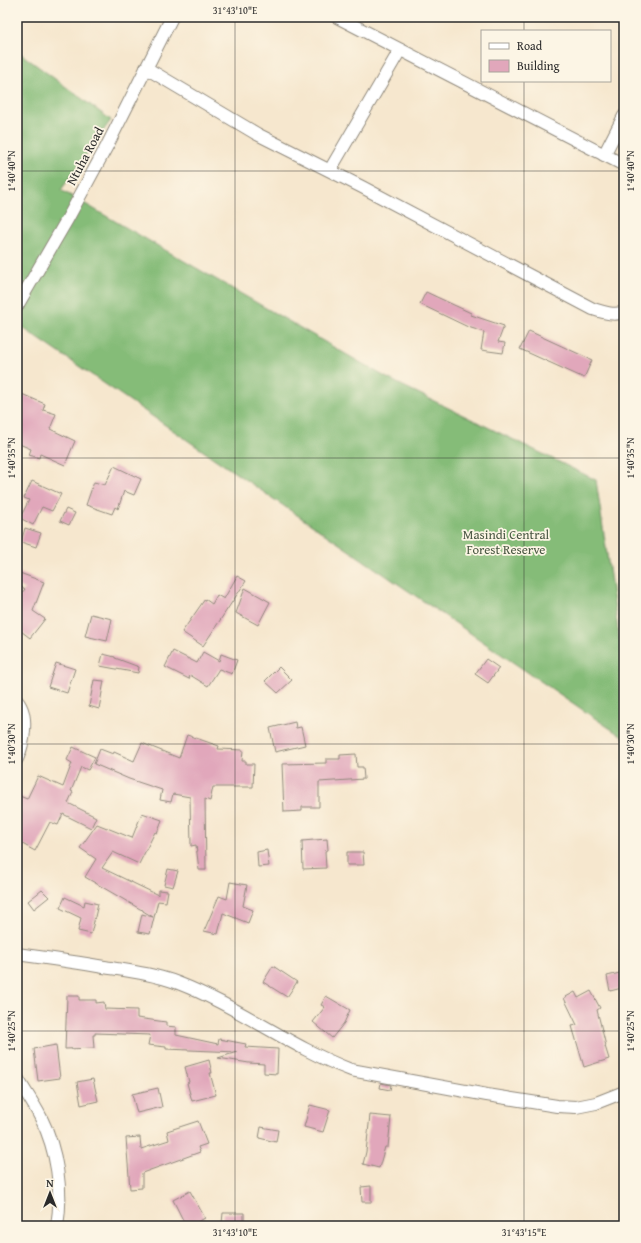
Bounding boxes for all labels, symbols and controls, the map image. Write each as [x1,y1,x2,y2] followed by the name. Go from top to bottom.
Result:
[213,3,257,18] text: 31°43'10"E
[481,30,611,82] legend
[517,37,543,54] text: Road
[517,57,560,74] text: Building
[62,123,108,189] street label: Ntuha Road
[4,150,19,192] text: 1°40'40"N
[623,150,638,192] text: 1°40'40"N
[4,437,19,479] text: 1°40'35"N
[623,437,638,479] text: 1°40'35"N
[463,525,550,559] park label: Masindi Central Forest Reserve
[4,723,19,765] text: 1°40'30"N
[623,723,638,765] text: 1°40'30"N
[4,1010,19,1052] text: 1°40'25"N
[623,1010,638,1052] text: 1°40'25"N
[30,1173,70,1213] north arrow
[46,1175,54,1191] text: N
[213,1225,257,1240] text: 31°43'10"E
[502,1225,546,1240] text: 31°43'15"E

